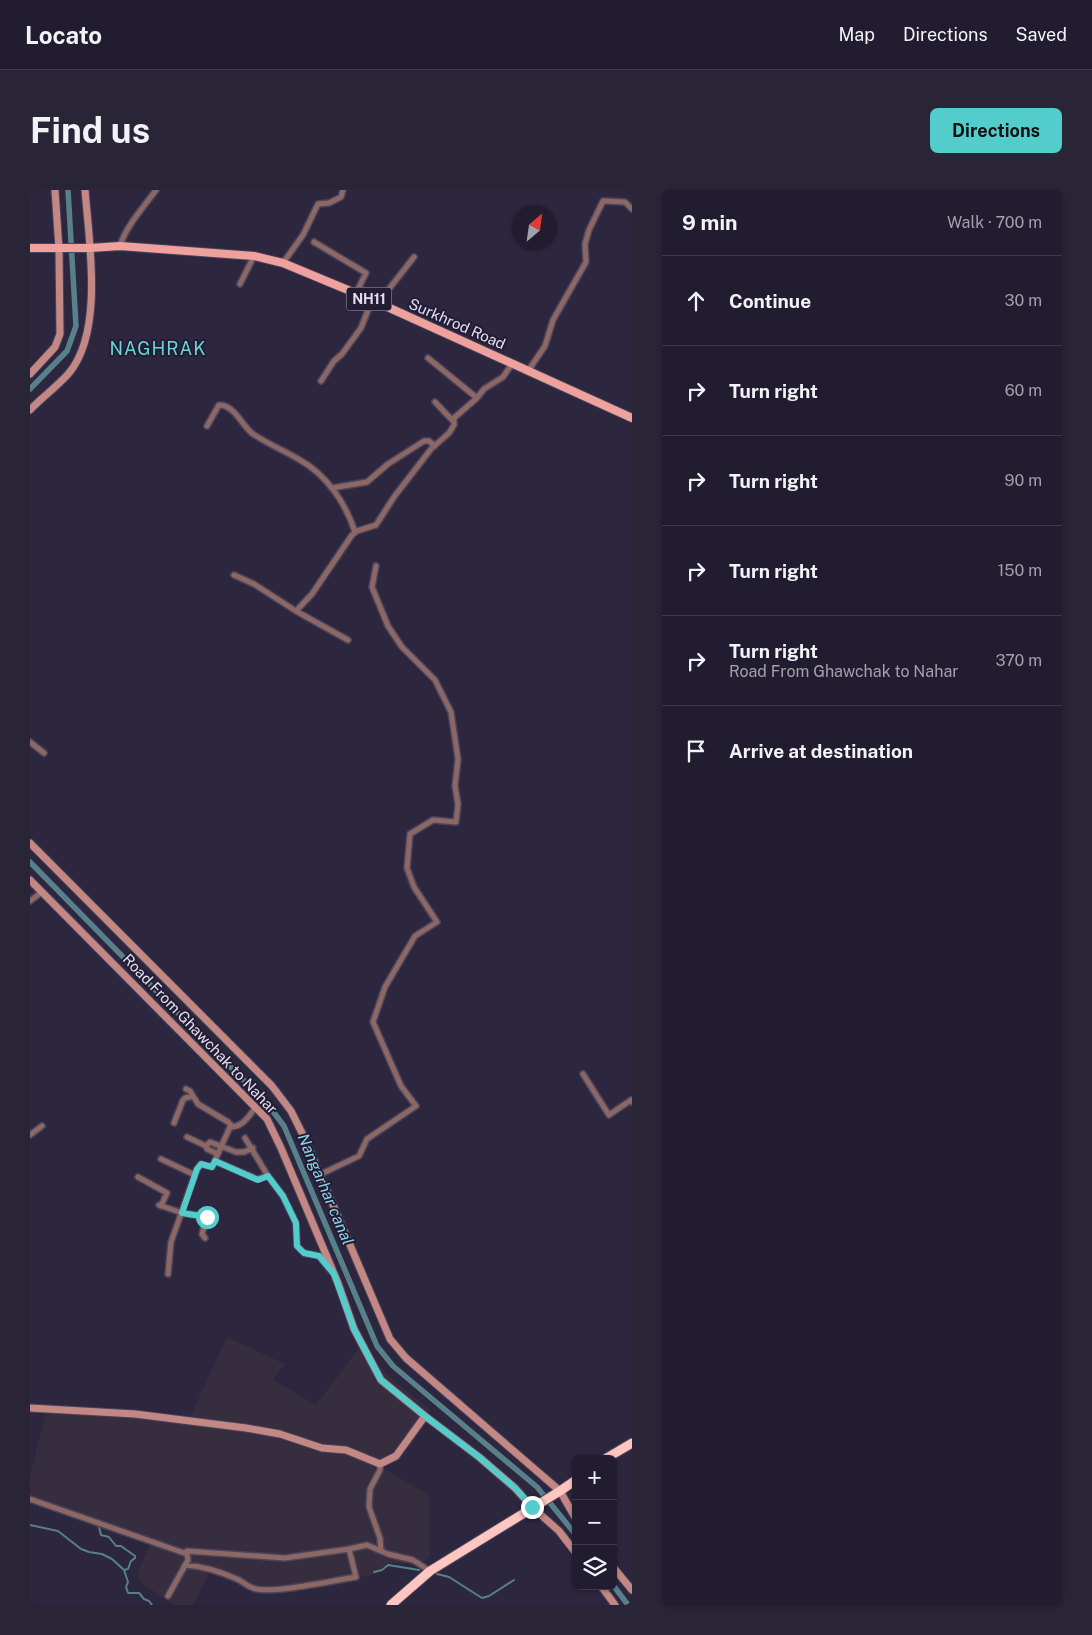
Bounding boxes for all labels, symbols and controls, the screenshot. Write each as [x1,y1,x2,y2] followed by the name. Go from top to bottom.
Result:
[25,21,102,49] text: Locato
[838,24,875,45] text: Map
[903,24,988,45] text: Directions
[1016,24,1067,45] text: Saved
[930,108,1062,153] button: Directions
[30,110,150,151] text: Find us
[512,205,557,250] north arrow
[682,210,738,235] text: 9 min
[947,213,1042,232] text: Walk · 700 m
[682,287,710,315] icon: ahead
[346,288,392,310] road number: NH11
[729,290,811,312] text: Continue
[1005,291,1042,310] text: 30 m
[406,295,508,352] street label: Surkhrod Road
[110,338,207,359] district label: NAGHRAK
[682,377,710,405] icon: right
[729,380,818,402] text: Turn right
[1005,381,1042,400] text: 60 m
[682,467,710,495] icon: right
[729,470,818,492] text: Turn right
[1005,471,1042,490] text: 90 m
[682,557,710,585] icon: right
[729,560,818,582] text: Turn right
[998,561,1042,580] text: 150 m
[729,640,818,662] text: Turn right
[682,647,710,675] icon: right
[995,651,1042,670] text: 370 m
[729,662,959,681] text: Road From Ghawchak to Nahar
[682,737,710,765] icon: arrive
[729,740,913,762] text: Arrive at destination
[120,950,281,1117] street label: Road From Ghawchak to Nahar
[294,1131,358,1248] water label: Nangarhar canal
[196,1206,219,1229] route start
[572,1455,617,1590] map controls
[572,1455,617,1500] button: +
[521,1496,544,1519] route end
[572,1500,617,1545] button: −
[572,1545,617,1590] button: layers

